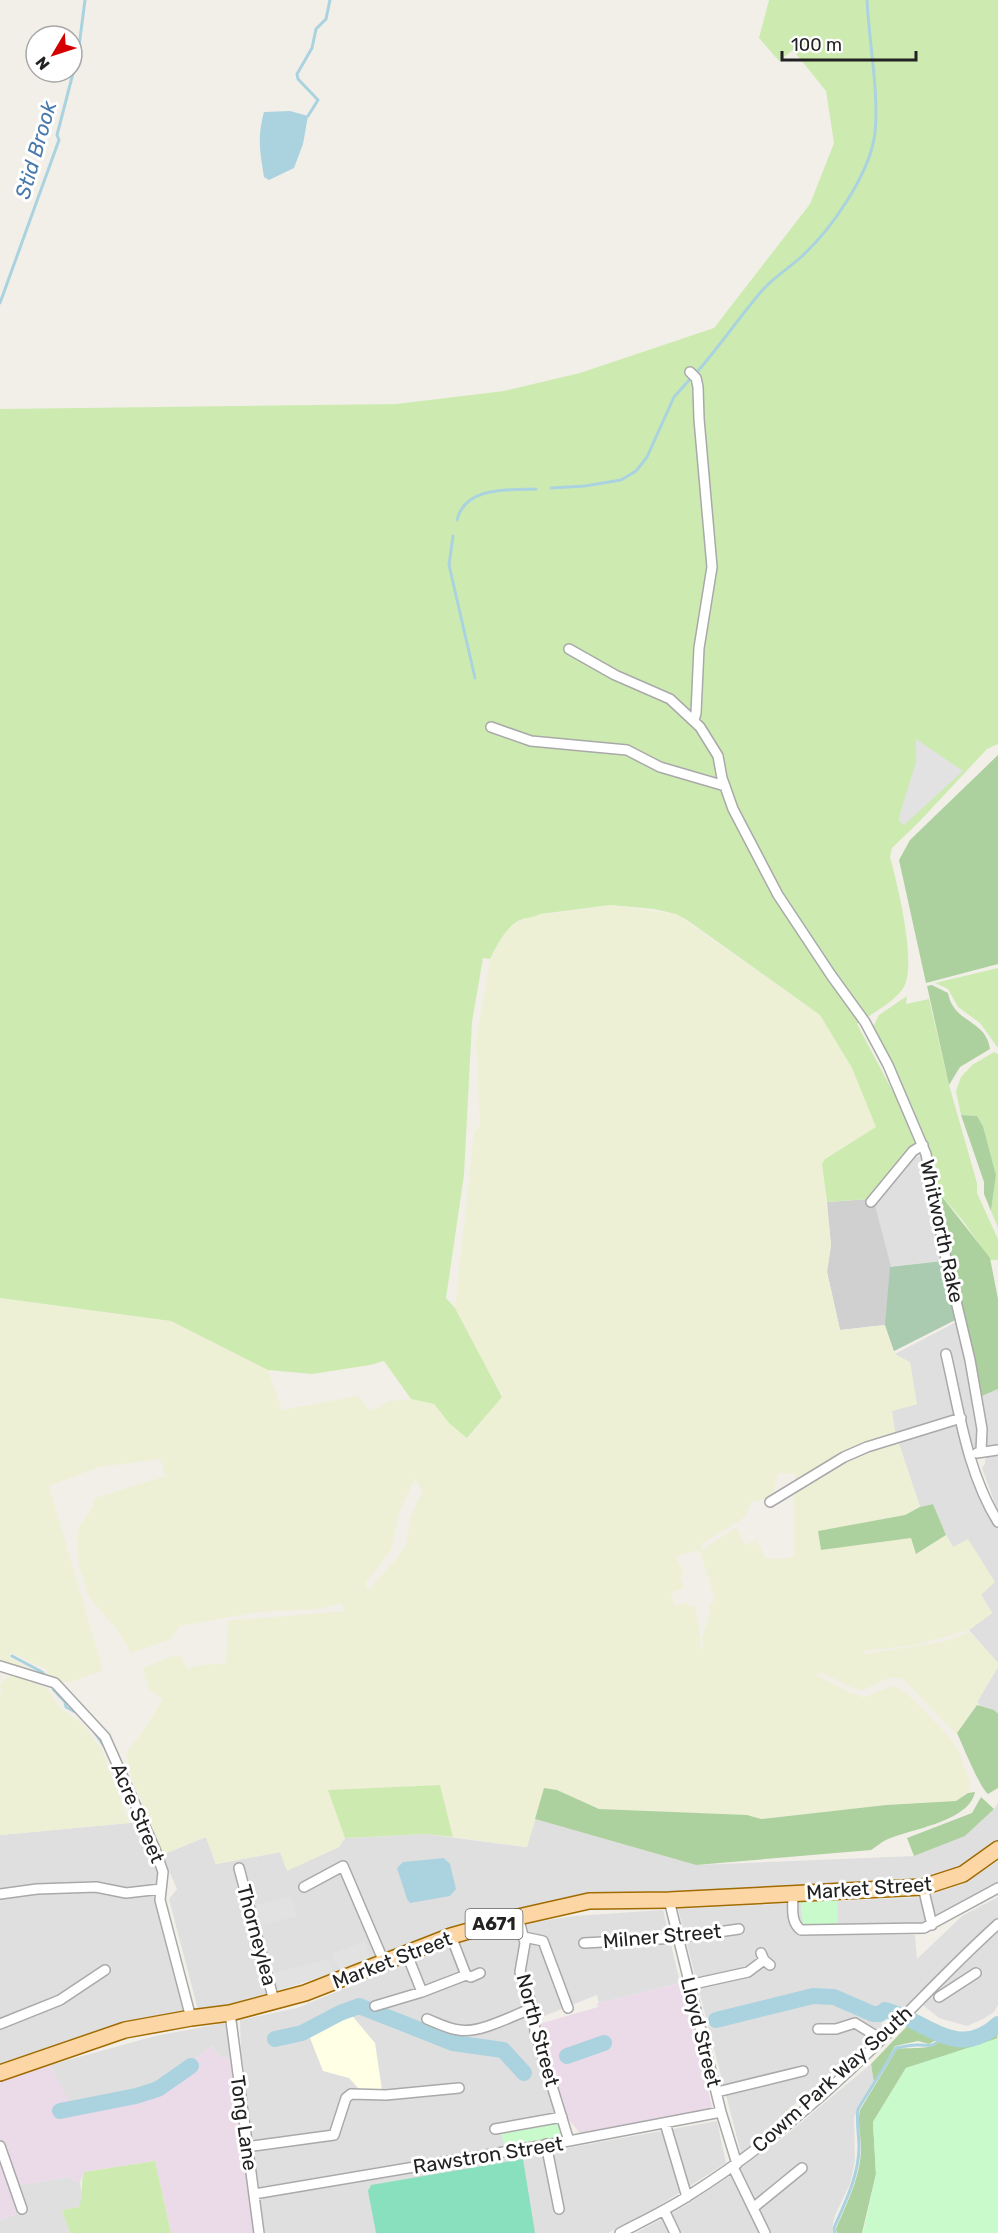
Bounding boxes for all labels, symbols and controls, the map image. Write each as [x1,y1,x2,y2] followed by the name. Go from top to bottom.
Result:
[24,24,84,84] north arrow
[782,24,916,62] scale bar
[791,34,842,56] text: 100 m
[32,53,54,74] text: N
[10,97,62,202] water label: Stid Brook
[915,1157,969,1305] street label: Whitworth Rake
[106,1760,170,1866] street label: Acre Street
[805,1872,933,1904] street label: Market Street
[232,1882,282,1988] street label: Thorneylea
[466,1909,522,1939] road number: A671
[602,1919,722,1953] street label: Milner Street
[329,1926,455,1994] street label: Market Street
[511,1971,565,2089] street label: North Street
[676,1975,726,2090] street label: Lloyd Street
[747,2001,917,2157] street label: Cowm Park Way South
[225,2074,263,2172] street label: Tong Lane
[411,2131,565,2179] street label: Rawstron Street

